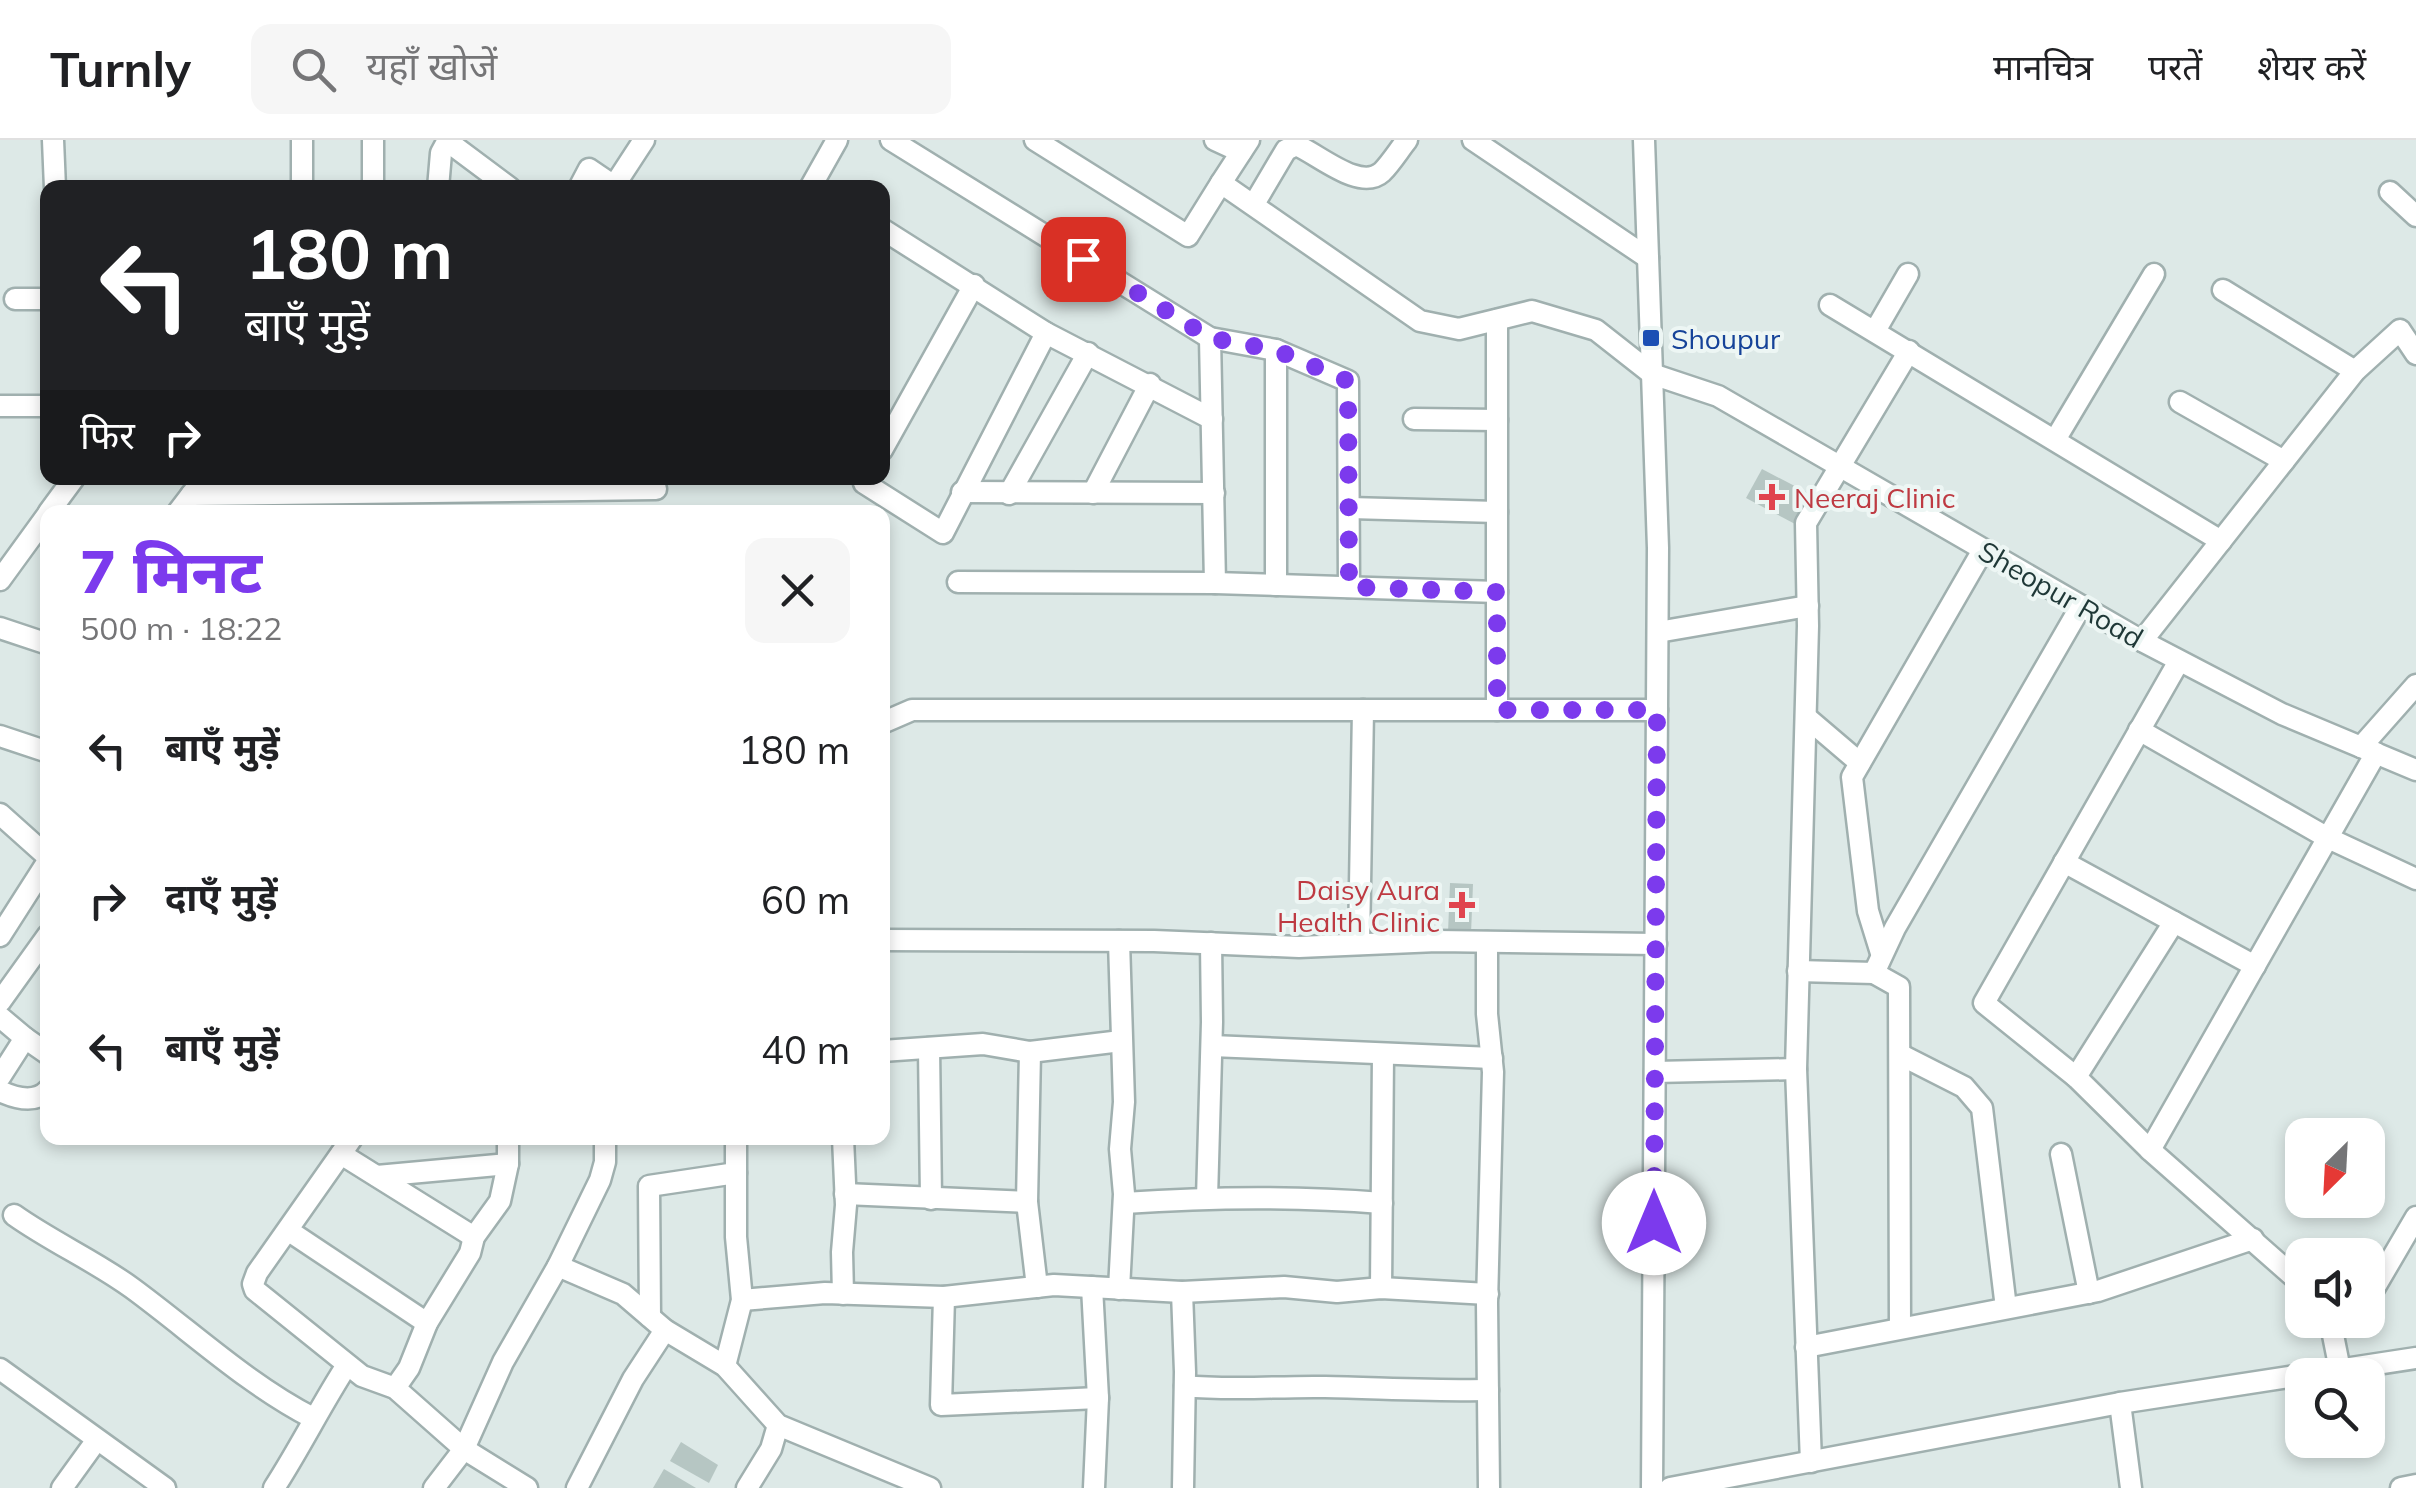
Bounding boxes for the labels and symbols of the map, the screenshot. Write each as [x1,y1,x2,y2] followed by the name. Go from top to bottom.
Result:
[1041,217,1126,302] pin
[1671,321,1781,356] place label: Shoupur
[1640,327,1662,349] marker: Shoupur
[1794,480,1956,515] place label: Neeraj Clinic
[1759,484,1785,510] marker: Neeraj Clinic
[1973,533,2149,655] street label: Sheopur Road
[1277,872,1440,939] place label: Daisy Aura Health Clinic
[1449,892,1475,918] marker: Daisy Aura Health Clinic
[2285,1118,2385,1218] north arrow
[1602,1171,1706,1275] position arrow

